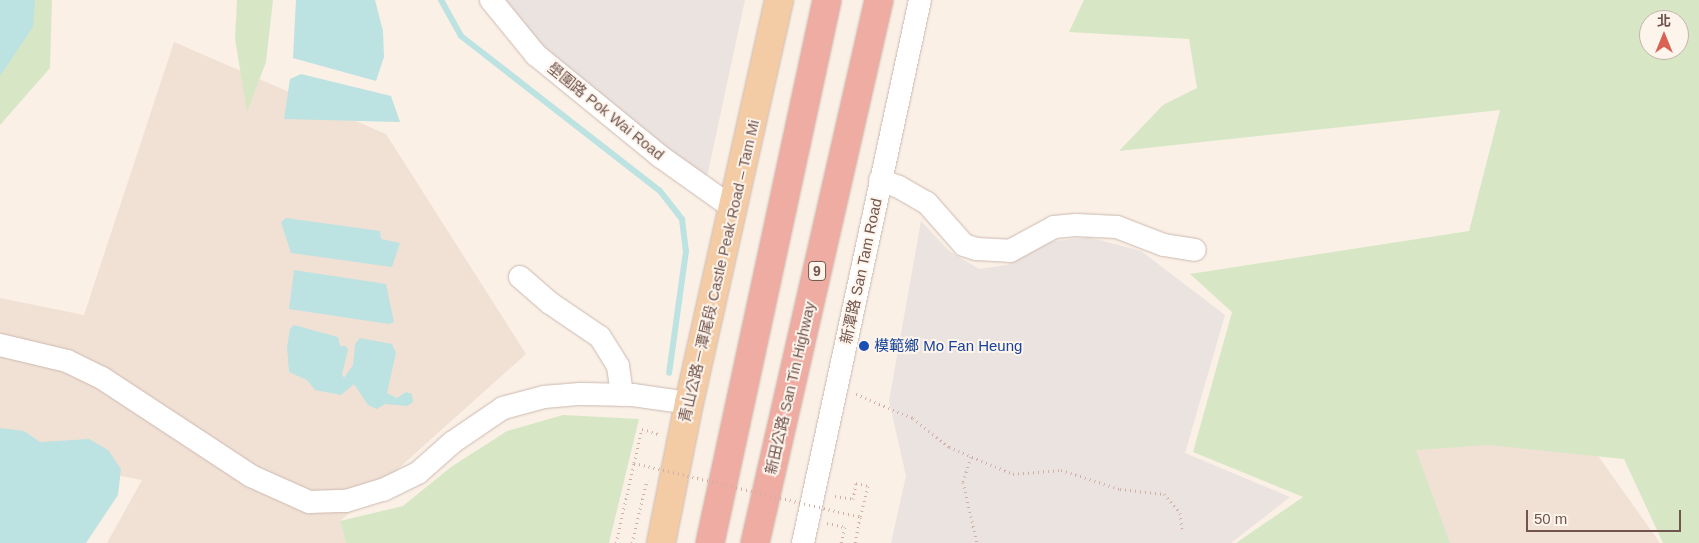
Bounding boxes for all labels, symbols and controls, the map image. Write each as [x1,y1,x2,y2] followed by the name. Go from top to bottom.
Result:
[1639,10,1689,60] north arrow
[1657,13,1671,29] text: 北
[544,59,668,163] street label: 壆圍路 Pok Wai Road
[675,118,763,424] street label: 青山公路－潭尾段 Castle Peak Road – Tam Mi
[837,197,885,345] street label: 新潭路 San Tam Road
[807,260,827,282] road number: 9
[761,300,819,476] street label: 新田公路 San Tin Highway
[874,337,1022,355] place label: 模範鄉 Mo Fan Heung
[858,340,870,352] marker: 模範鄉 Mo Fan Heung
[1529,500,1684,532] scale bar
[1534,510,1567,527] text: 50 m

